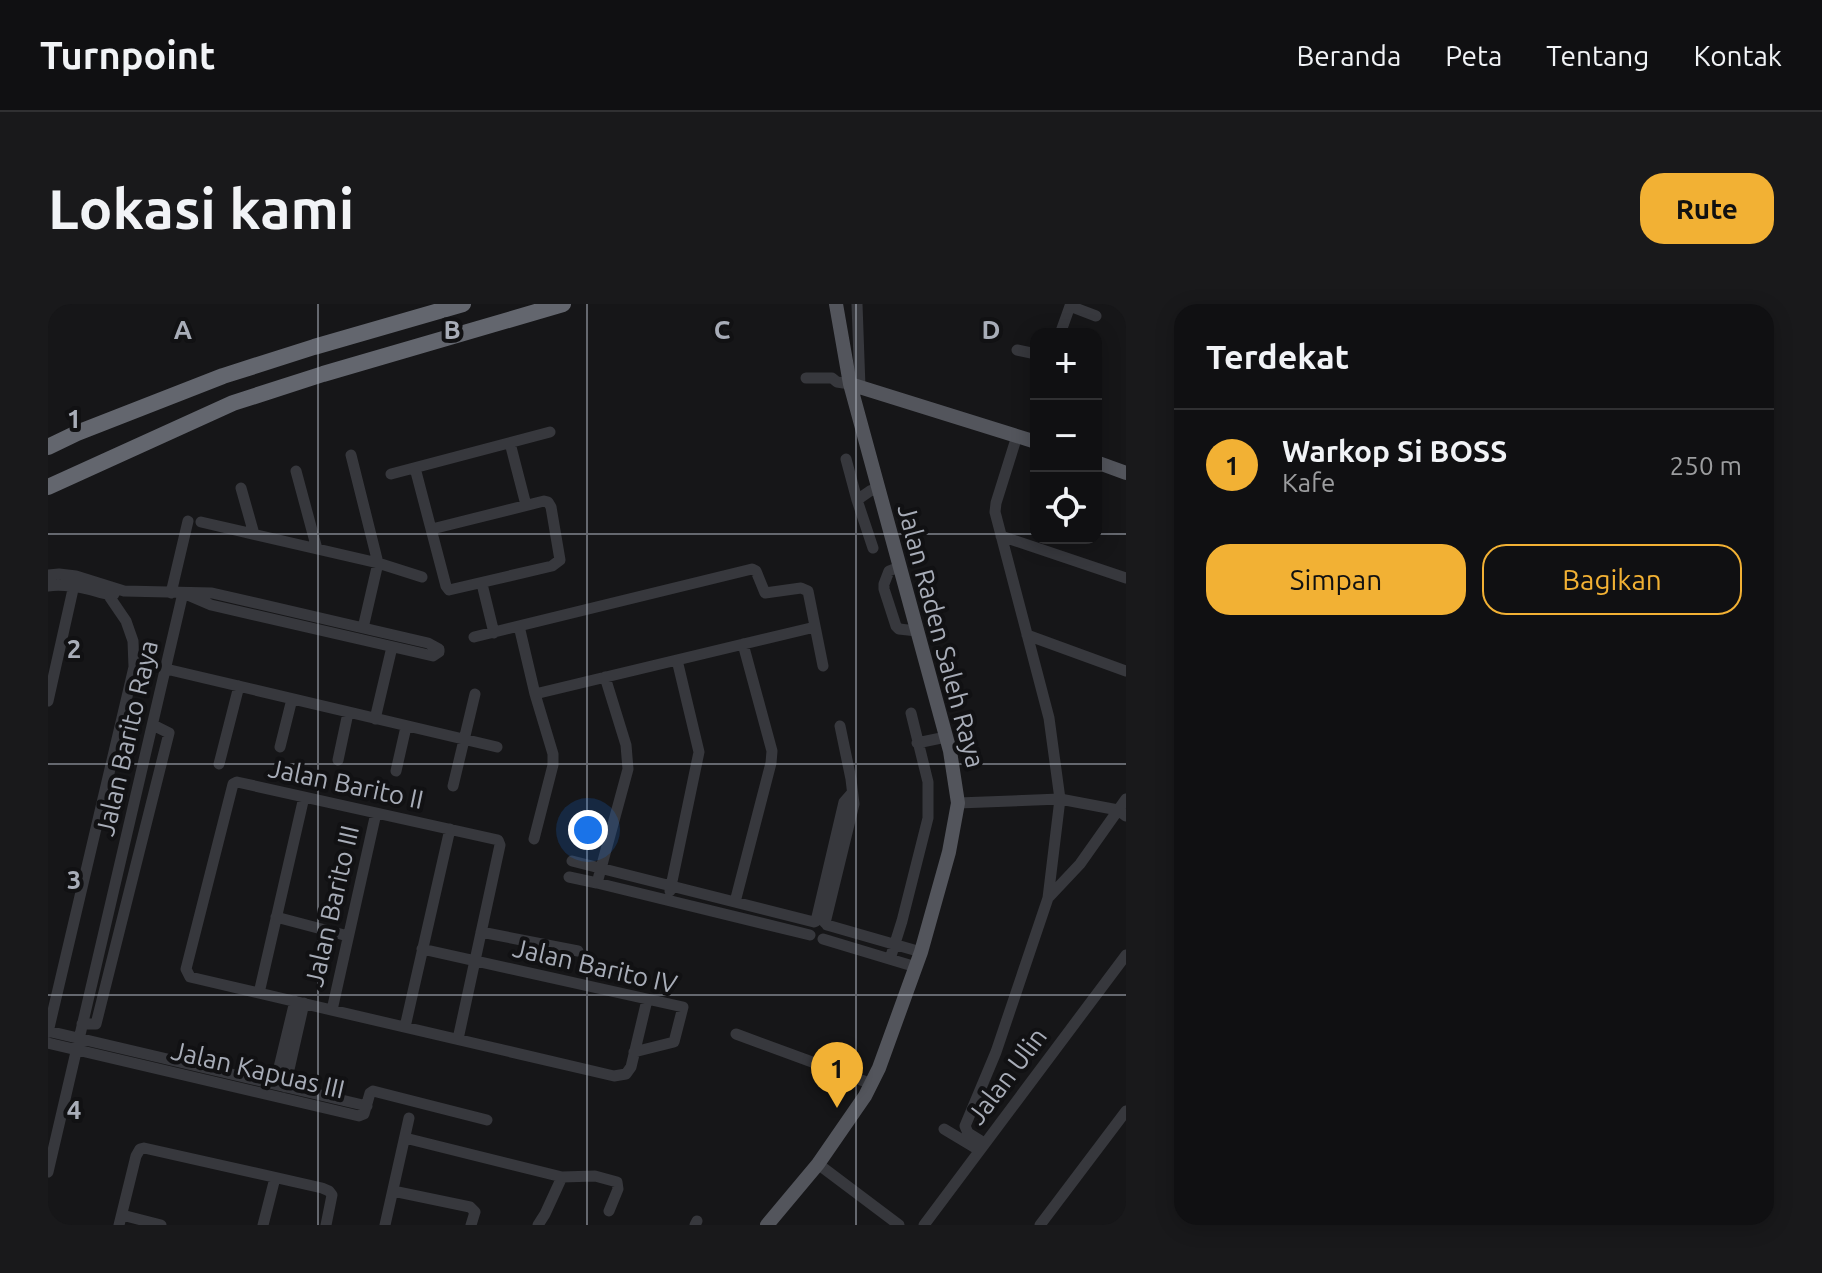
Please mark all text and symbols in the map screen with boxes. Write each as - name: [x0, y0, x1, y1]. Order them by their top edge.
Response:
- text: Turnpoint: [40, 34, 215, 76]
- text: Beranda: [1296, 40, 1401, 71]
- text: Peta: [1445, 40, 1502, 71]
- text: Tentang: [1546, 40, 1649, 71]
- text: Kontak: [1693, 40, 1782, 71]
- button: Rute: [1640, 173, 1774, 244]
- text: Lokasi kami: [48, 177, 354, 240]
- text: A: [174, 315, 193, 344]
- text: B: [443, 315, 461, 344]
- text: C: [714, 315, 731, 344]
- text: D: [982, 315, 1000, 344]
- map controls: [1030, 328, 1102, 544]
- button: +: [1030, 328, 1102, 400]
- text: Terdekat: [1206, 337, 1349, 375]
- button: −: [1030, 400, 1102, 472]
- text: 1: [67, 404, 81, 433]
- text: Warkop Si BOSS: [1282, 434, 1507, 468]
- text: 1: [1225, 451, 1239, 480]
- text: 250 m: [1670, 451, 1742, 480]
- text: Kafe: [1282, 468, 1335, 497]
- button: locate: [1030, 472, 1102, 544]
- street label: Jalan Raden Saleh Raya: [892, 501, 991, 771]
- button: Simpan: [1206, 544, 1466, 615]
- button: Bagikan: [1482, 544, 1742, 615]
- text: 2: [67, 634, 81, 663]
- street label: Jalan Barito Raya: [90, 637, 163, 839]
- street label: Jalan Barito II: [266, 753, 426, 814]
- your location: [568, 810, 608, 850]
- street label: Jalan Barito III: [299, 822, 364, 989]
- text: 3: [67, 865, 81, 894]
- street label: Jalan Barito IV: [510, 933, 681, 999]
- street label: Jalan Ulin: [961, 1022, 1052, 1130]
- street label: Jalan Kapuas III: [169, 1035, 348, 1104]
- pin: 1: [811, 1042, 863, 1108]
- text: 4: [67, 1095, 81, 1124]

